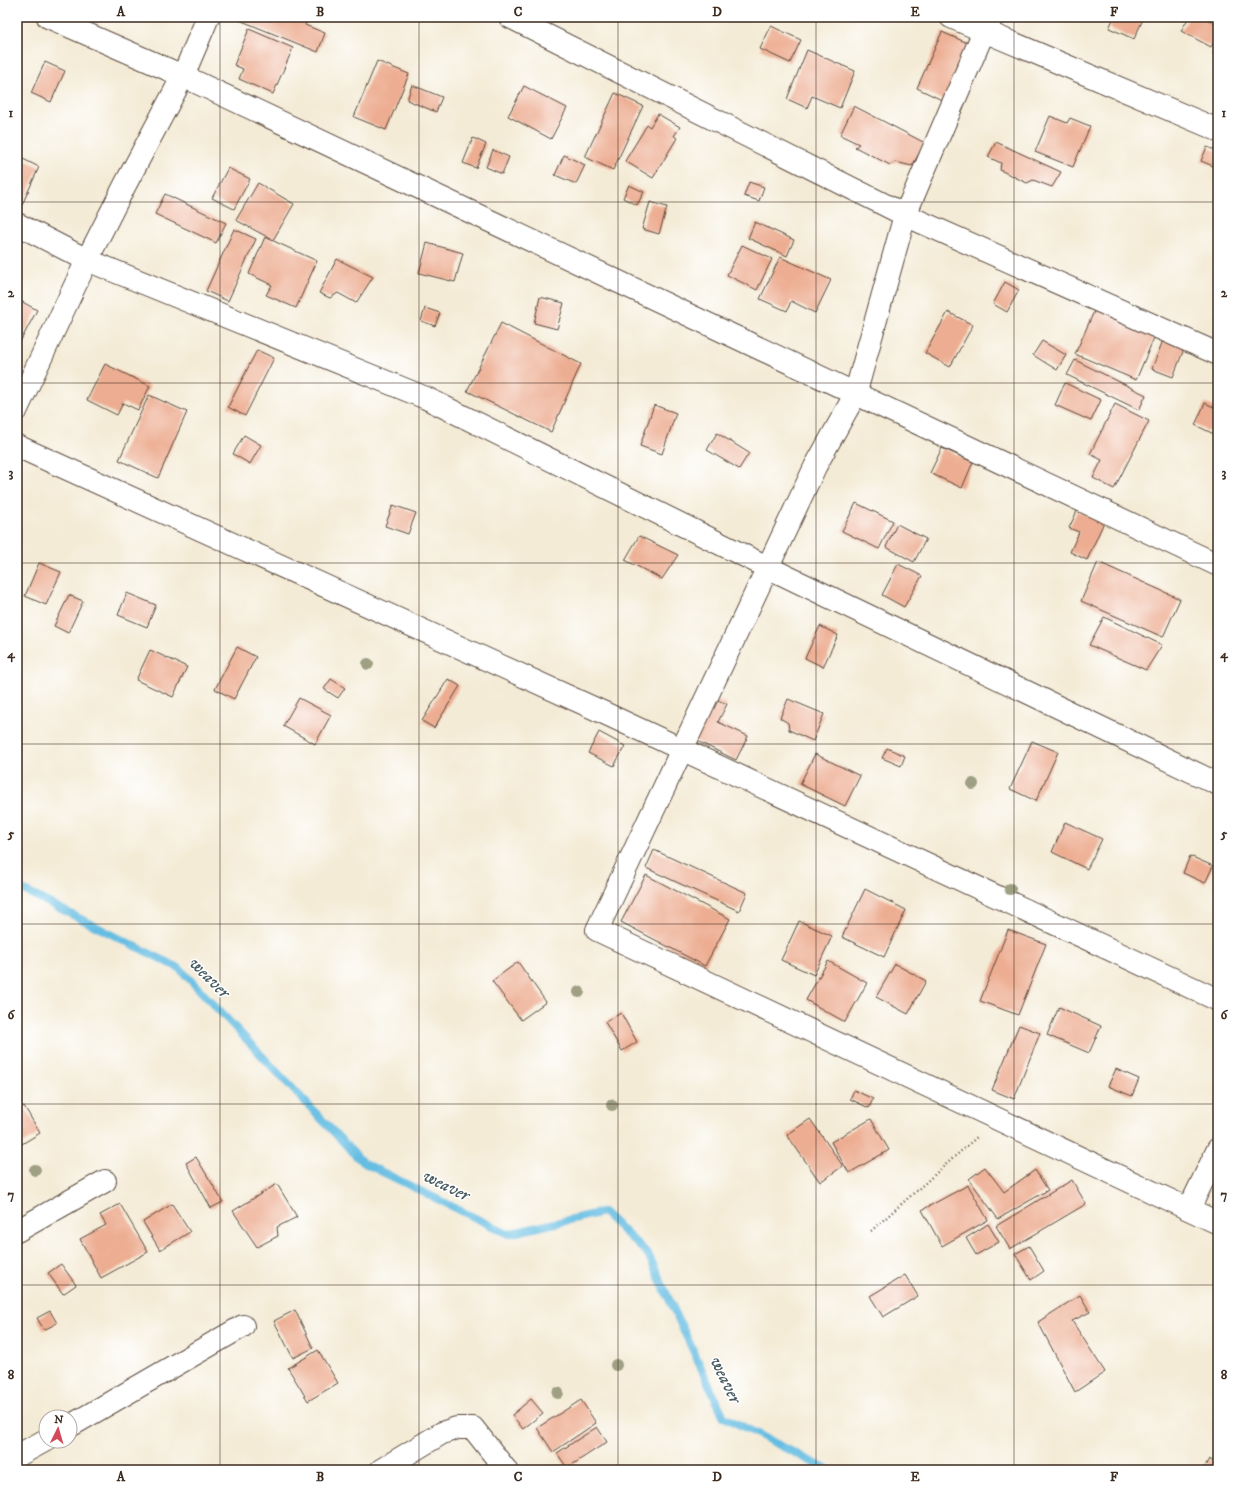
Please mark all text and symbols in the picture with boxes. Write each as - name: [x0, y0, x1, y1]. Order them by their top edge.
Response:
- text: A: [116, 4, 126, 20]
- text: B: [316, 4, 324, 20]
- text: C: [514, 4, 523, 20]
- text: D: [712, 4, 722, 20]
- text: E: [910, 4, 920, 20]
- text: F: [1110, 4, 1119, 20]
- text: 1: [9, 105, 14, 121]
- text: 1: [1222, 105, 1227, 121]
- text: 2: [8, 285, 15, 301]
- text: 2: [1221, 285, 1228, 301]
- text: 3: [9, 465, 14, 481]
- text: 3: [1222, 465, 1227, 481]
- text: 4: [6, 646, 15, 663]
- text: 4: [1219, 646, 1228, 663]
- text: 5: [7, 826, 15, 842]
- text: 5: [1220, 826, 1228, 842]
- water label: weaver: [184, 953, 235, 1004]
- text: 6: [8, 1007, 16, 1023]
- text: 6: [1221, 1007, 1229, 1023]
- water label: weaver: [419, 1165, 475, 1207]
- text: 7: [8, 1187, 15, 1203]
- text: 7: [1221, 1187, 1228, 1203]
- water label: weaver: [704, 1353, 746, 1409]
- text: 8: [8, 1367, 15, 1383]
- text: 8: [1221, 1367, 1228, 1383]
- north arrow: [38, 1409, 78, 1449]
- text: N: [54, 1413, 64, 1427]
- text: A: [116, 1469, 126, 1485]
- text: B: [316, 1469, 324, 1485]
- text: C: [514, 1469, 523, 1485]
- text: D: [712, 1469, 722, 1485]
- text: E: [910, 1469, 920, 1485]
- text: F: [1110, 1469, 1119, 1485]

